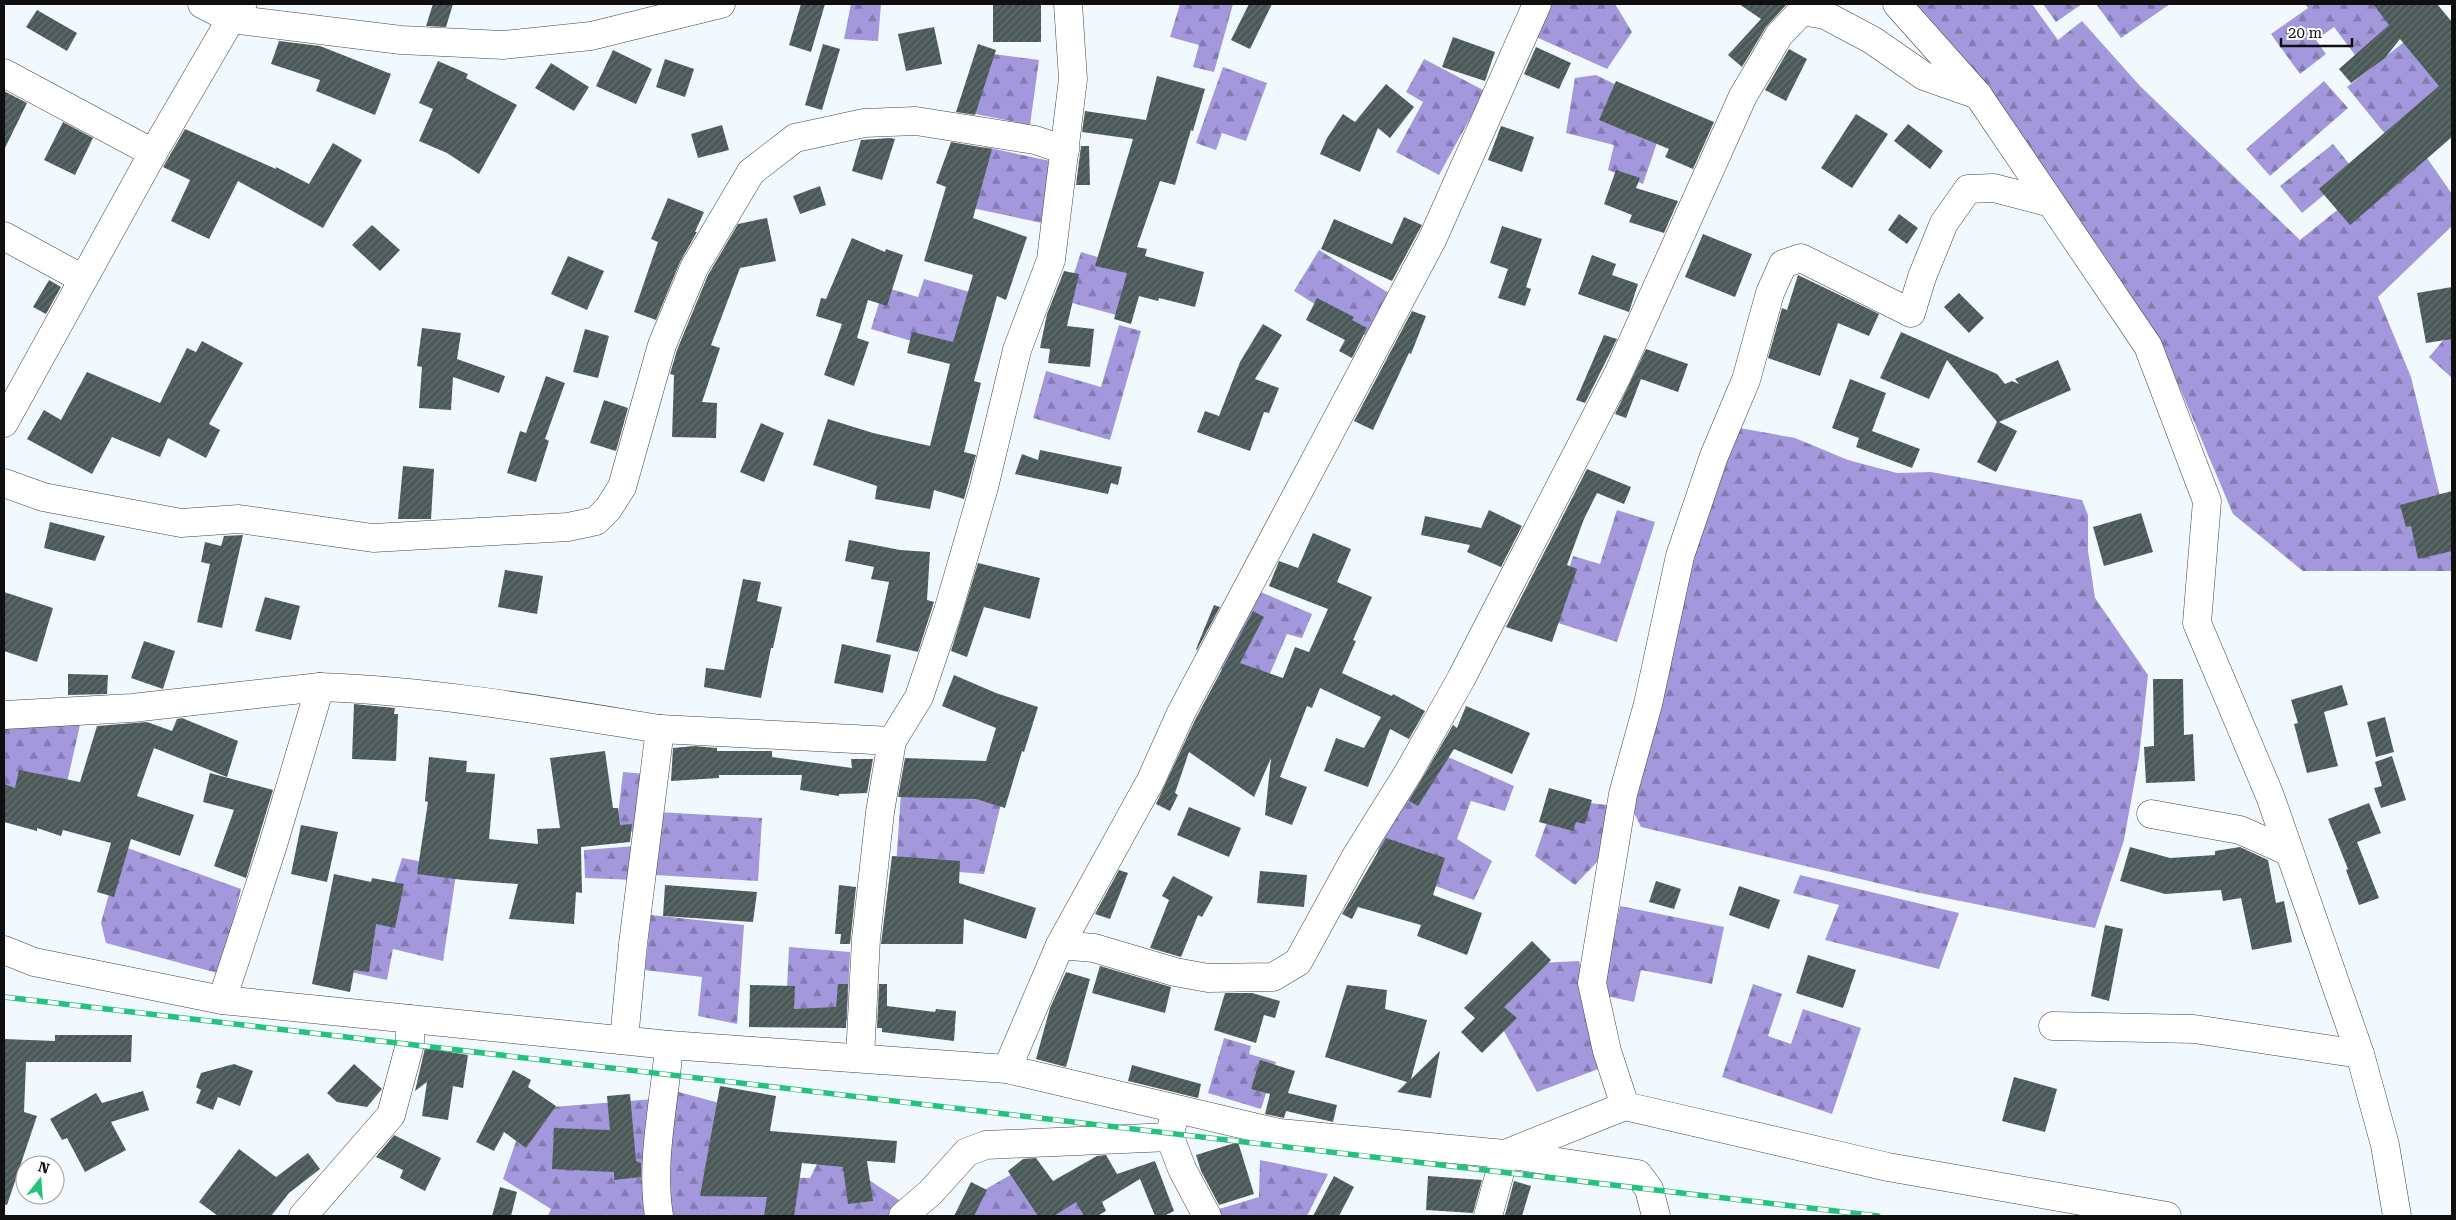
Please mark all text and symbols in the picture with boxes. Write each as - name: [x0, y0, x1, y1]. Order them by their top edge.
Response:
- scale bar: [2281, 15, 2352, 47]
- text: 20 m: [2288, 24, 2323, 42]
- north arrow: [15, 1155, 65, 1205]
- text: N: [36, 1158, 52, 1177]

